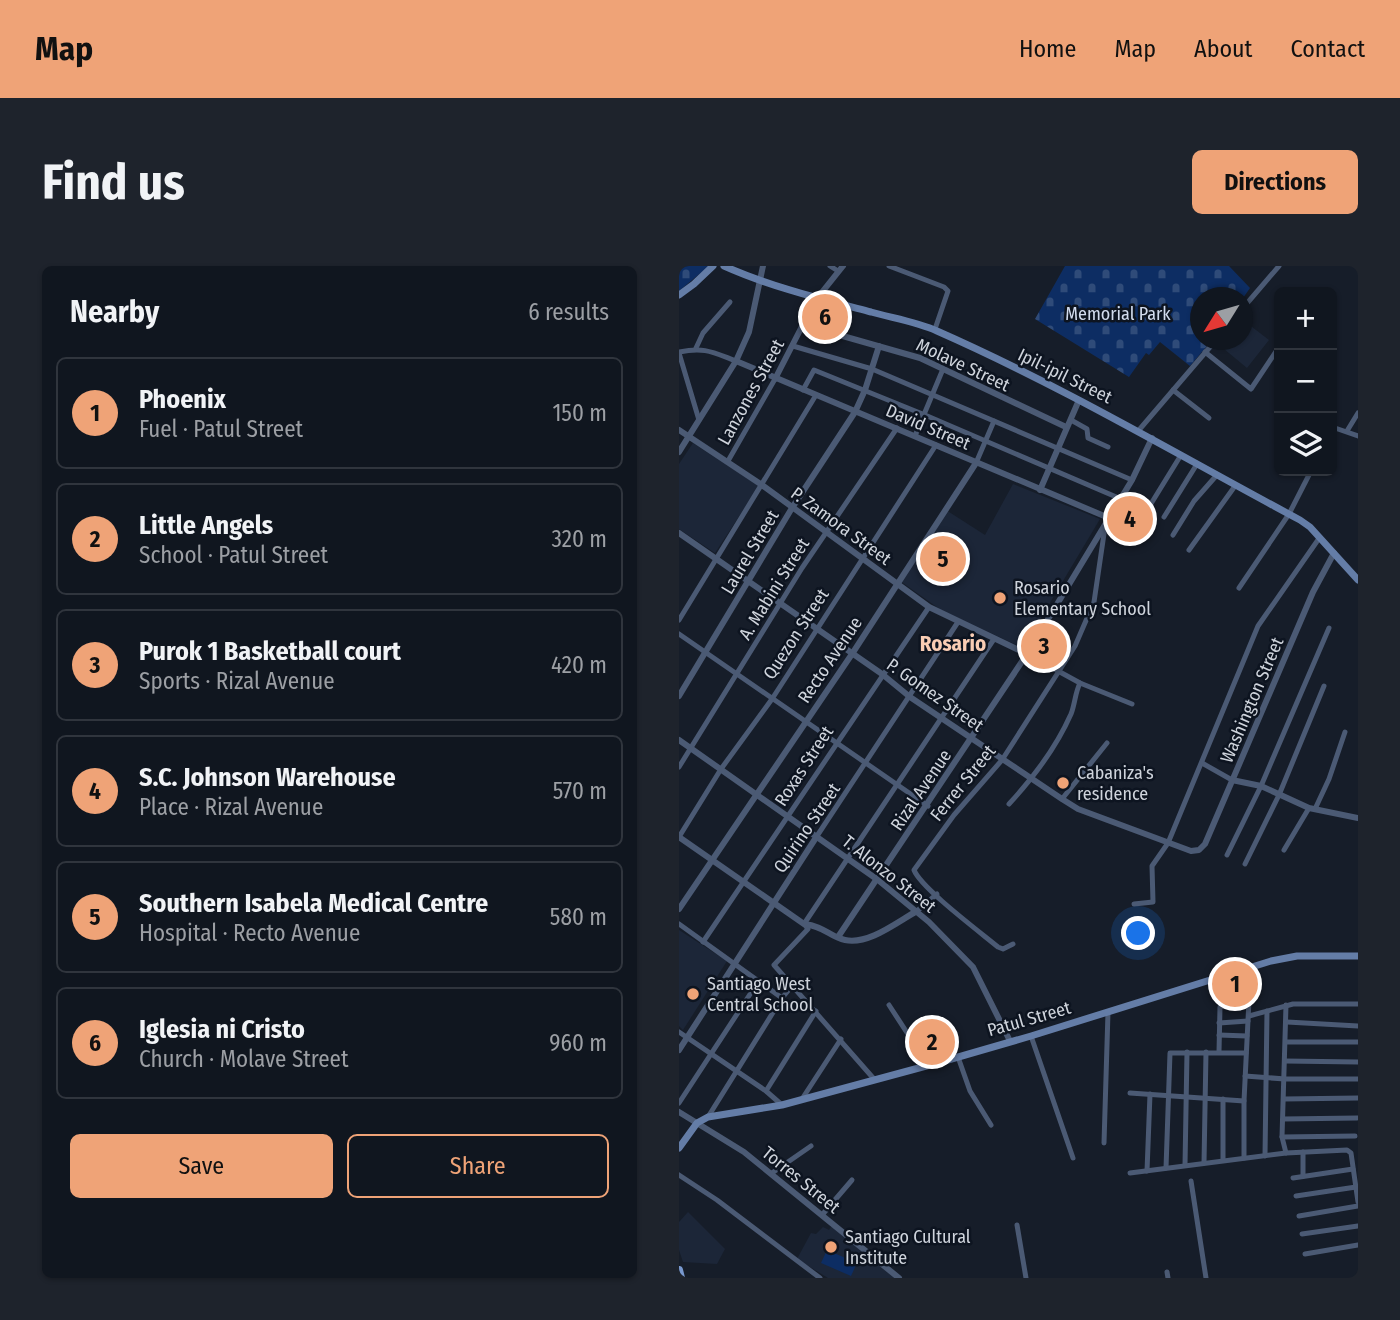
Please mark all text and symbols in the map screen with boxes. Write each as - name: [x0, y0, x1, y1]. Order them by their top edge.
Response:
- text: Map: [35, 29, 93, 69]
- text: Home: [1019, 35, 1076, 63]
- text: Map: [1114, 35, 1156, 63]
- text: About: [1194, 35, 1252, 63]
- text: Contact: [1290, 35, 1365, 63]
- button: Directions: [1192, 150, 1358, 214]
- text: Find us: [42, 153, 185, 212]
- north arrow: [1190, 287, 1253, 350]
- map controls: [1274, 287, 1337, 476]
- button: +: [1274, 287, 1337, 350]
- pin: 6: [802, 291, 848, 343]
- text: Nearby: [70, 294, 159, 330]
- text: 6 results: [528, 298, 609, 326]
- park label: Memorial Park: [1065, 303, 1171, 325]
- street label: Molave Street: [913, 334, 1013, 396]
- street label: Lanzones Street: [713, 335, 789, 449]
- street label: Ipil-ipil Street: [1014, 344, 1116, 408]
- button: −: [1274, 350, 1337, 413]
- text: Phoenix: [139, 384, 226, 415]
- text: 1: [90, 399, 100, 427]
- text: 150 m: [552, 399, 607, 427]
- street label: David Street: [883, 399, 974, 455]
- button: layers: [1274, 413, 1337, 476]
- text: Fuel · Patul Street: [139, 415, 303, 443]
- street label: P. Zamora Street: [787, 482, 896, 570]
- pin: 4: [1107, 493, 1153, 545]
- street label: Laurel Street: [716, 506, 784, 598]
- text: Little Angels: [139, 510, 273, 541]
- text: 2: [90, 525, 100, 553]
- text: 320 m: [552, 525, 607, 553]
- pin: 5: [920, 533, 966, 585]
- street label: A. Mabini Street: [734, 534, 814, 644]
- text: School · Patul Street: [139, 541, 328, 569]
- place label: Rosario Elementary School: [1014, 577, 1151, 620]
- street label: Quezon Street: [758, 584, 834, 684]
- marker: Rosario Elementary School: [992, 590, 1008, 606]
- street label: Recto Avenue: [793, 613, 867, 707]
- pin: 3: [1021, 620, 1067, 672]
- district label: Rosario: [920, 631, 986, 657]
- street label: Washington Street: [1216, 634, 1288, 766]
- text: Purok 1 Basketball court: [139, 636, 401, 667]
- text: 3: [90, 651, 100, 679]
- text: 420 m: [551, 651, 607, 679]
- street label: P. Gomez Street: [882, 653, 988, 737]
- text: Sports · Rizal Avenue: [139, 667, 335, 695]
- street label: Roxas Street: [770, 722, 838, 810]
- street label: Ferrer Street: [926, 740, 1001, 826]
- street label: Rizal Avenue: [886, 745, 956, 835]
- text: S.C. Johnson Warehouse: [139, 762, 396, 793]
- place label: Cabaniza's residence: [1077, 762, 1154, 805]
- marker: Cabaniza's residence: [1055, 775, 1071, 791]
- text: 4: [89, 777, 101, 805]
- text: 570 m: [553, 777, 607, 805]
- street label: Quirino Street: [769, 779, 845, 877]
- text: Place · Rizal Avenue: [139, 793, 323, 821]
- street label: T. Alonzo Street: [838, 830, 941, 918]
- text: Southern Isabela Medical Centre: [139, 888, 488, 919]
- text: 5: [89, 903, 101, 931]
- text: 580 m: [550, 903, 607, 931]
- your location: [1121, 916, 1155, 950]
- text: Hospital · Recto Avenue: [139, 919, 360, 947]
- pin: 1: [1212, 958, 1258, 1010]
- place label: Santiago West Central School: [707, 973, 813, 1016]
- marker: Santiago West Central School: [685, 986, 701, 1002]
- street label: Patul Street: [985, 997, 1073, 1041]
- text: Iglesia ni Cristo: [139, 1014, 305, 1045]
- pin: 2: [909, 1016, 955, 1068]
- text: 6: [89, 1029, 101, 1057]
- text: 960 m: [549, 1029, 607, 1057]
- text: Church · Molave Street: [139, 1045, 348, 1073]
- button: Save: [70, 1134, 333, 1198]
- button: Share: [347, 1134, 609, 1198]
- street label: Torres Street: [758, 1142, 845, 1218]
- place label: Santiago Cultural Institute: [845, 1226, 971, 1269]
- marker: Santiago Cultural Institute: [823, 1239, 839, 1255]

